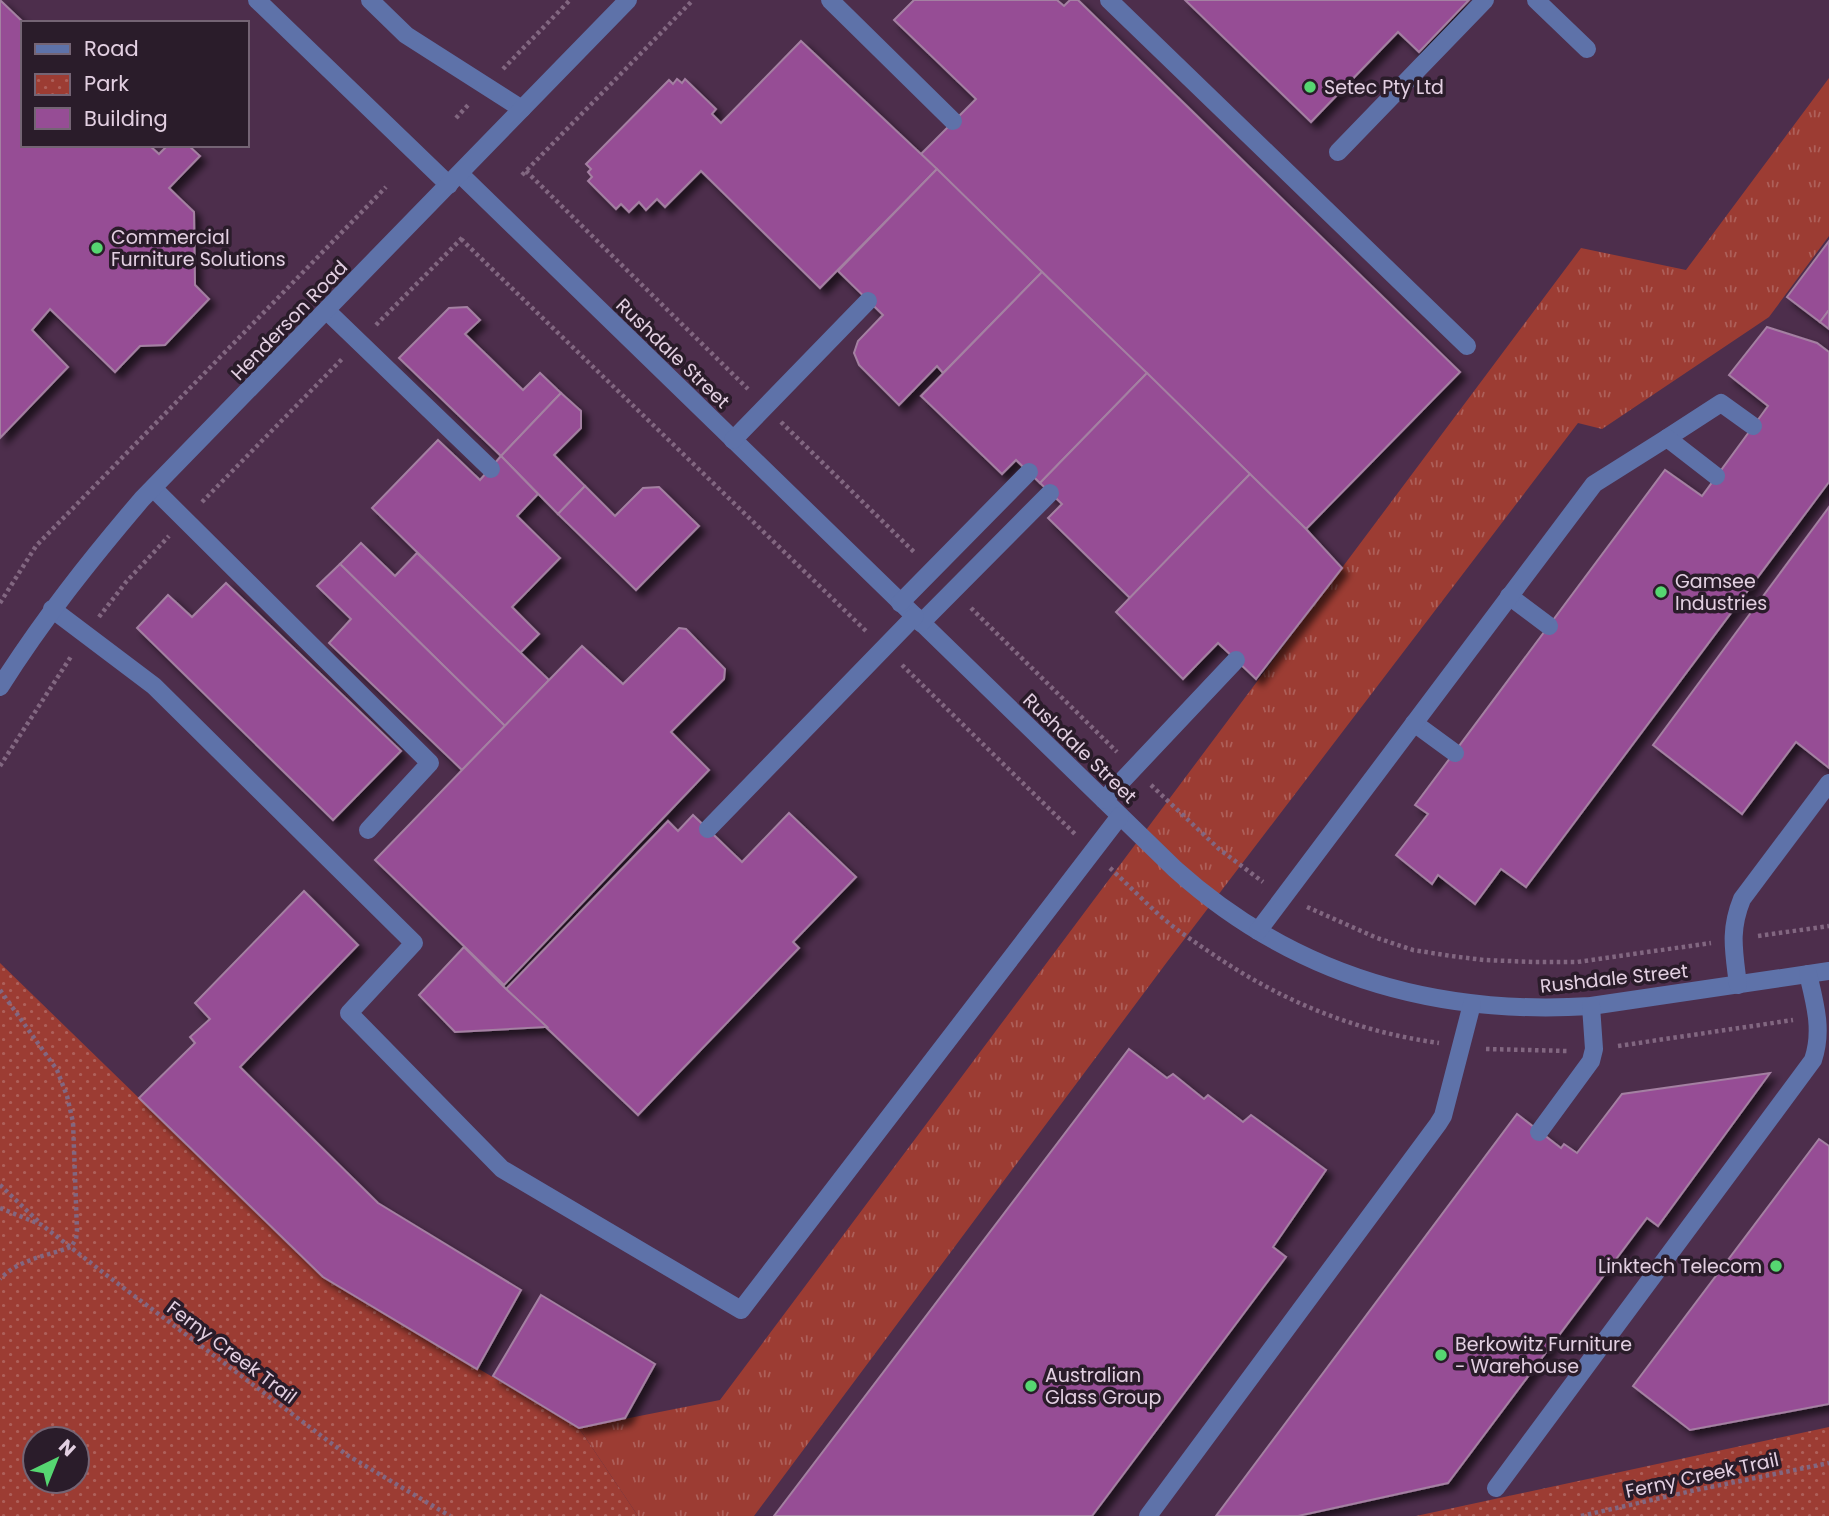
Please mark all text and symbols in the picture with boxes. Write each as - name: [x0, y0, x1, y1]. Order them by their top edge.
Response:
- legend: [21, 21, 248, 147]
- text: Road: [84, 34, 139, 63]
- text: Park: [84, 69, 129, 98]
- place label: Setec Pty Ltd: [1324, 74, 1444, 101]
- marker: Setec Pty Ltd: [1302, 79, 1318, 95]
- text: Building: [84, 104, 168, 133]
- place label: Commercial Furniture Solutions: [111, 224, 286, 273]
- marker: Commercial Furniture Solutions: [89, 240, 105, 256]
- street label: Henderson Road: [225, 254, 354, 386]
- street label: Rushdale Street: [610, 292, 736, 415]
- place label: Gamsee Industries: [1675, 568, 1767, 617]
- marker: Gamsee Industries: [1653, 584, 1669, 600]
- street label: Rushdale Street: [1017, 687, 1143, 810]
- street label: Rushdale Street: [1539, 957, 1689, 1000]
- place label: Linktech Telecom: [1598, 1253, 1762, 1280]
- marker: Linktech Telecom: [1768, 1258, 1784, 1274]
- street label: Ferny Creek Trail: [161, 1295, 302, 1410]
- place label: Berkowitz Furniture - Warehouse: [1455, 1331, 1632, 1380]
- marker: Berkowitz Furniture - Warehouse: [1433, 1347, 1449, 1363]
- place label: Australian Glass Group: [1045, 1362, 1161, 1411]
- marker: Australian Glass Group: [1023, 1378, 1039, 1394]
- north arrow: [21, 1425, 91, 1495]
- text: N: [53, 1433, 82, 1463]
- street label: Ferny Creek Trail: [1623, 1446, 1781, 1505]

